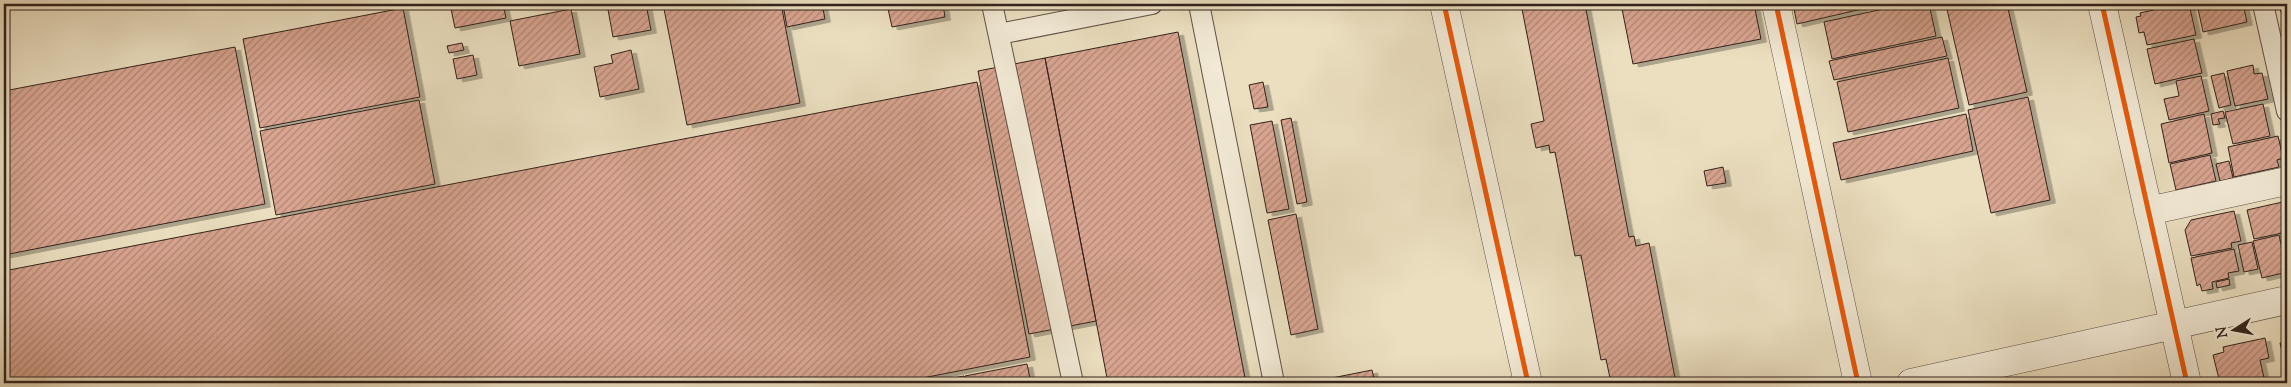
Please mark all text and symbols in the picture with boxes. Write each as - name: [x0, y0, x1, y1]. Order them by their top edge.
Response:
- north arrow: [2208, 304, 2258, 354]
- text: N: [2212, 325, 2234, 339]

